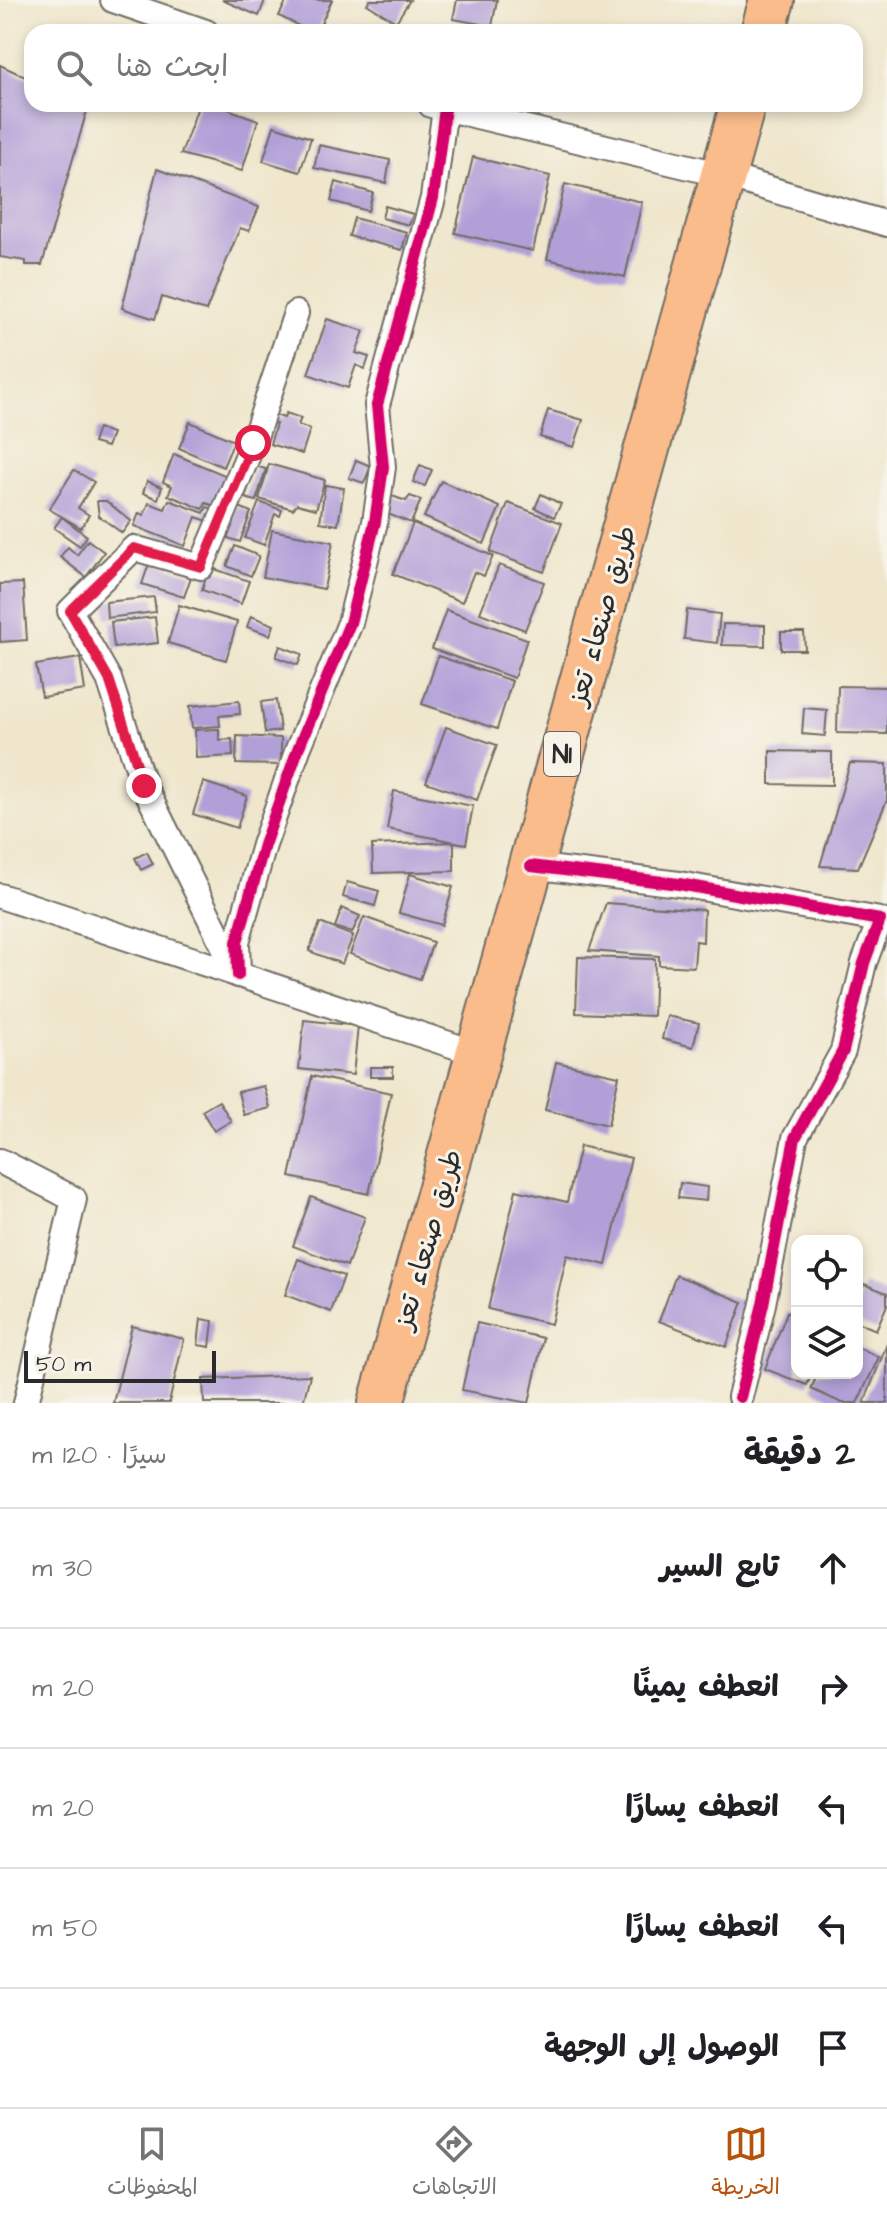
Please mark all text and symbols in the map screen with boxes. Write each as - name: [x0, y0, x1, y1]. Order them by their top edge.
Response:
- search box: [24, 24, 863, 112]
- icon: search: [52, 46, 96, 90]
- text: ابحث هنا: [116, 46, 228, 88]
- route start: [235, 425, 271, 461]
- street label: طريق صنعاء تعز: [558, 521, 647, 712]
- road number: N1: [544, 732, 580, 776]
- route end: [126, 768, 162, 804]
- street label: طريق صنعاء تعز: [384, 1145, 473, 1336]
- map controls: [791, 1235, 863, 1379]
- button: locate: [791, 1235, 863, 1307]
- button: layers: [791, 1307, 863, 1379]
- scale bar: [24, 1347, 216, 1383]
- text: 50 m: [36, 1349, 91, 1380]
- text: 2 دقيقة: [743, 1430, 855, 1478]
- text: سيرًا · 120 m: [32, 1437, 167, 1473]
- text: تابع السير: [660, 1546, 779, 1588]
- icon: ahead: [811, 1546, 855, 1590]
- text: 30 m: [32, 1550, 92, 1586]
- text: انعطف يمينًا: [633, 1666, 779, 1708]
- icon: right: [811, 1666, 855, 1710]
- text: 20 m: [32, 1670, 94, 1706]
- text: انعطف يسارًا: [625, 1786, 779, 1828]
- icon: left: [811, 1786, 855, 1830]
- text: 20 m: [32, 1790, 94, 1826]
- text: انعطف يسارًا: [625, 1906, 779, 1948]
- icon: left: [811, 1906, 855, 1950]
- text: 50 m: [32, 1910, 97, 1946]
- text: الوصول إلى الوجهة: [544, 2026, 779, 2068]
- icon: arrive: [811, 2026, 855, 2070]
- tab: المحفوظات: [107, 2122, 198, 2206]
- tab: الاتجاهات: [412, 2122, 497, 2206]
- tab: الخريطة: [711, 2122, 780, 2206]

